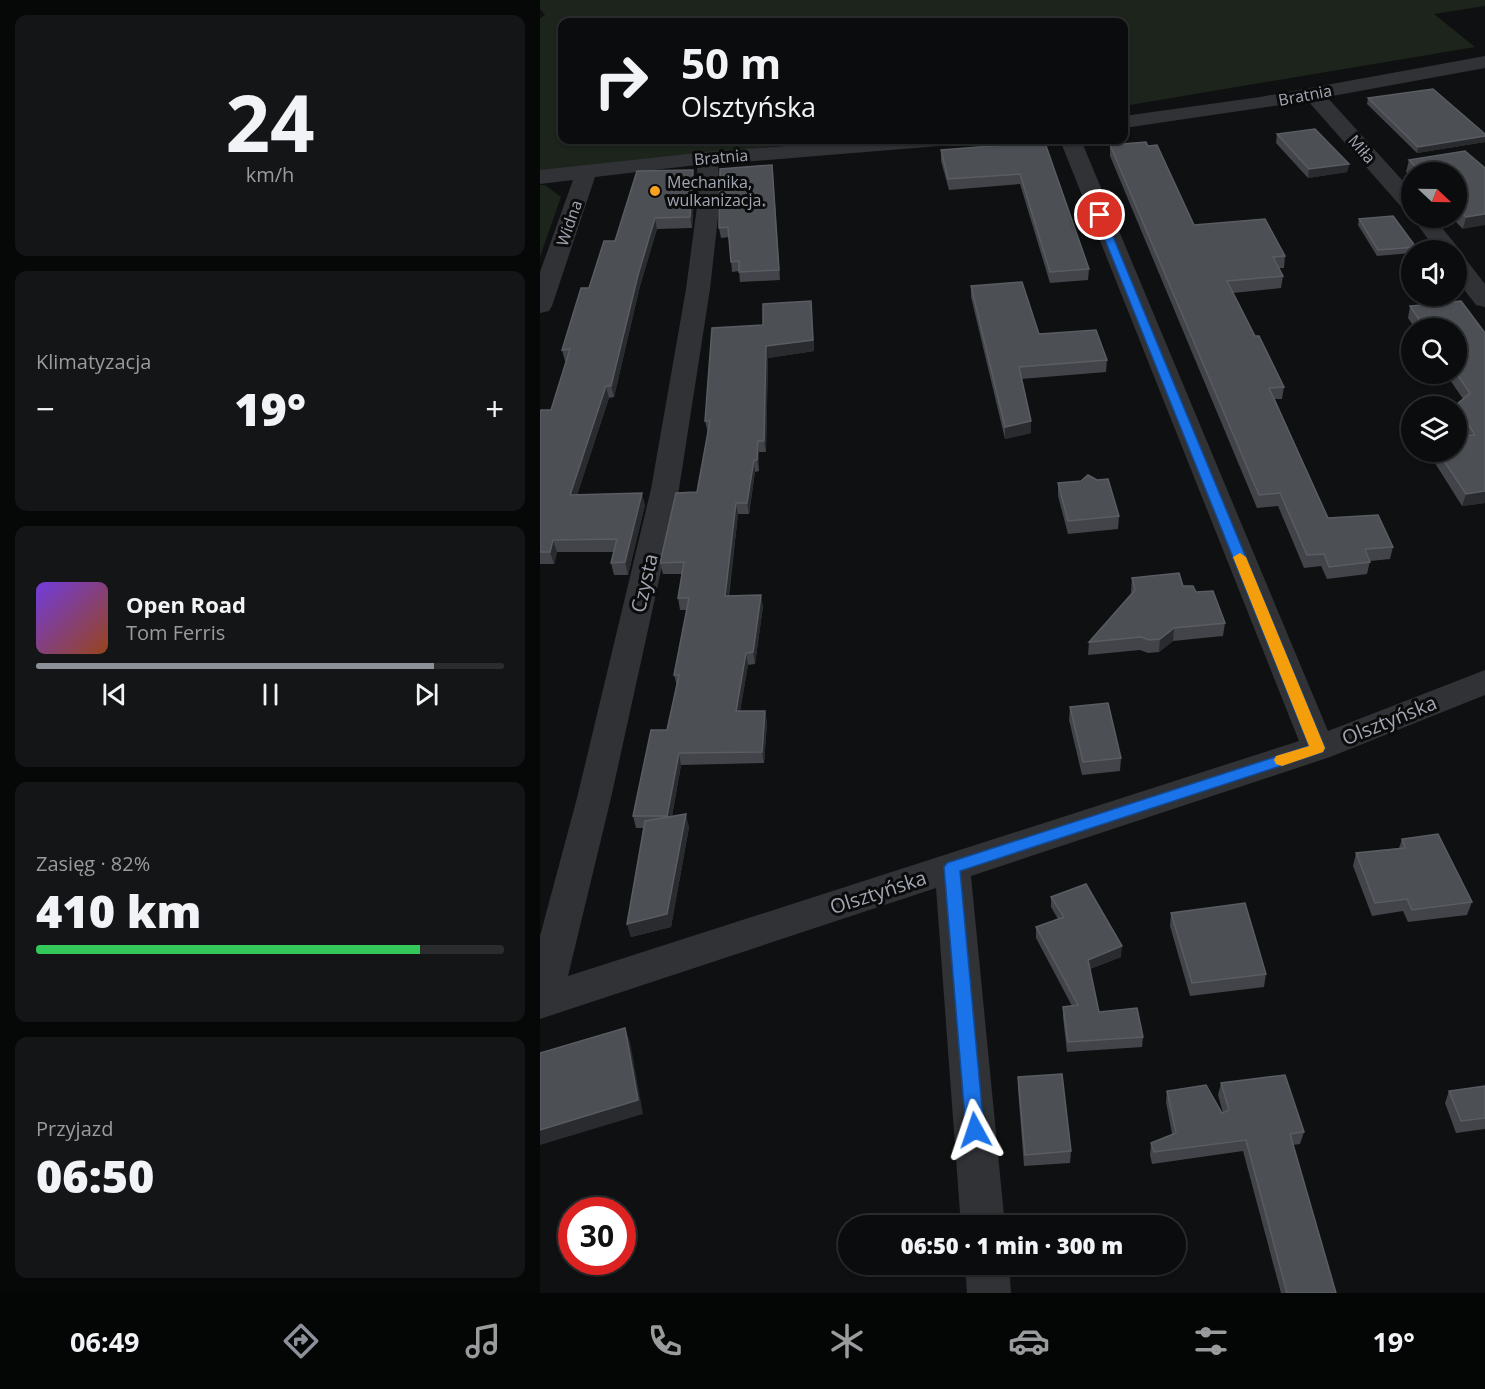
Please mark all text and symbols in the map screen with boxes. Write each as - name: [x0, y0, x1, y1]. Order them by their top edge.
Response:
- text: 50 m: [681, 34, 781, 91]
- icon: right: [582, 42, 660, 120]
- text: 24: [225, 69, 315, 175]
- street label: Bratnia: [1276, 79, 1334, 111]
- text: Olsztyńska: [681, 88, 816, 125]
- street label: Miła: [1343, 130, 1381, 168]
- street label: Bratnia: [693, 144, 749, 170]
- text: km/h: [246, 161, 294, 188]
- north arrow: [1401, 162, 1467, 228]
- map controls: [1401, 162, 1467, 462]
- place label: Mechanika, wulkanizacja.: [667, 171, 766, 211]
- marker: Mechanika, wulkanizacja.: [648, 184, 662, 198]
- pin: [1074, 189, 1125, 240]
- street label: Widna: [551, 197, 587, 249]
- icon: arrive: [1083, 198, 1116, 231]
- button: sound: [1401, 240, 1467, 306]
- button: search: [1401, 318, 1467, 384]
- text: Klimatyzacja: [36, 348, 151, 375]
- text: 19°: [234, 378, 306, 439]
- text: −: [36, 386, 55, 431]
- text: +: [485, 386, 504, 431]
- button: layers: [1401, 396, 1467, 462]
- street label: Czysta: [624, 551, 664, 615]
- text: Open Road: [126, 589, 246, 619]
- text: Tom Ferris: [126, 619, 225, 646]
- icon: previous: [98, 678, 131, 711]
- icon: pause: [254, 678, 287, 711]
- icon: next: [410, 678, 443, 711]
- street label: Olsztyńska: [1338, 689, 1440, 751]
- text: Zasięg · 82%: [36, 850, 150, 877]
- street label: Olsztyńska: [826, 864, 930, 920]
- text: 410 km: [36, 880, 201, 941]
- position arrow: [943, 1098, 1007, 1162]
- text: Przyjazd: [36, 1115, 113, 1142]
- text: 06:50: [36, 1145, 154, 1206]
- speed limit sign: 30: [558, 1197, 636, 1275]
- text: 06:50 · 1 min · 300 m: [901, 1230, 1123, 1260]
- icon: directions: [280, 1320, 322, 1362]
- icon: music: [462, 1320, 504, 1362]
- icon: phone: [644, 1320, 686, 1362]
- icon: climate: [826, 1320, 868, 1362]
- icon: car: [1008, 1320, 1050, 1362]
- icon: filters: [1190, 1320, 1232, 1362]
- text: 06:49: [70, 1323, 140, 1360]
- text: 19°: [1372, 1323, 1415, 1360]

